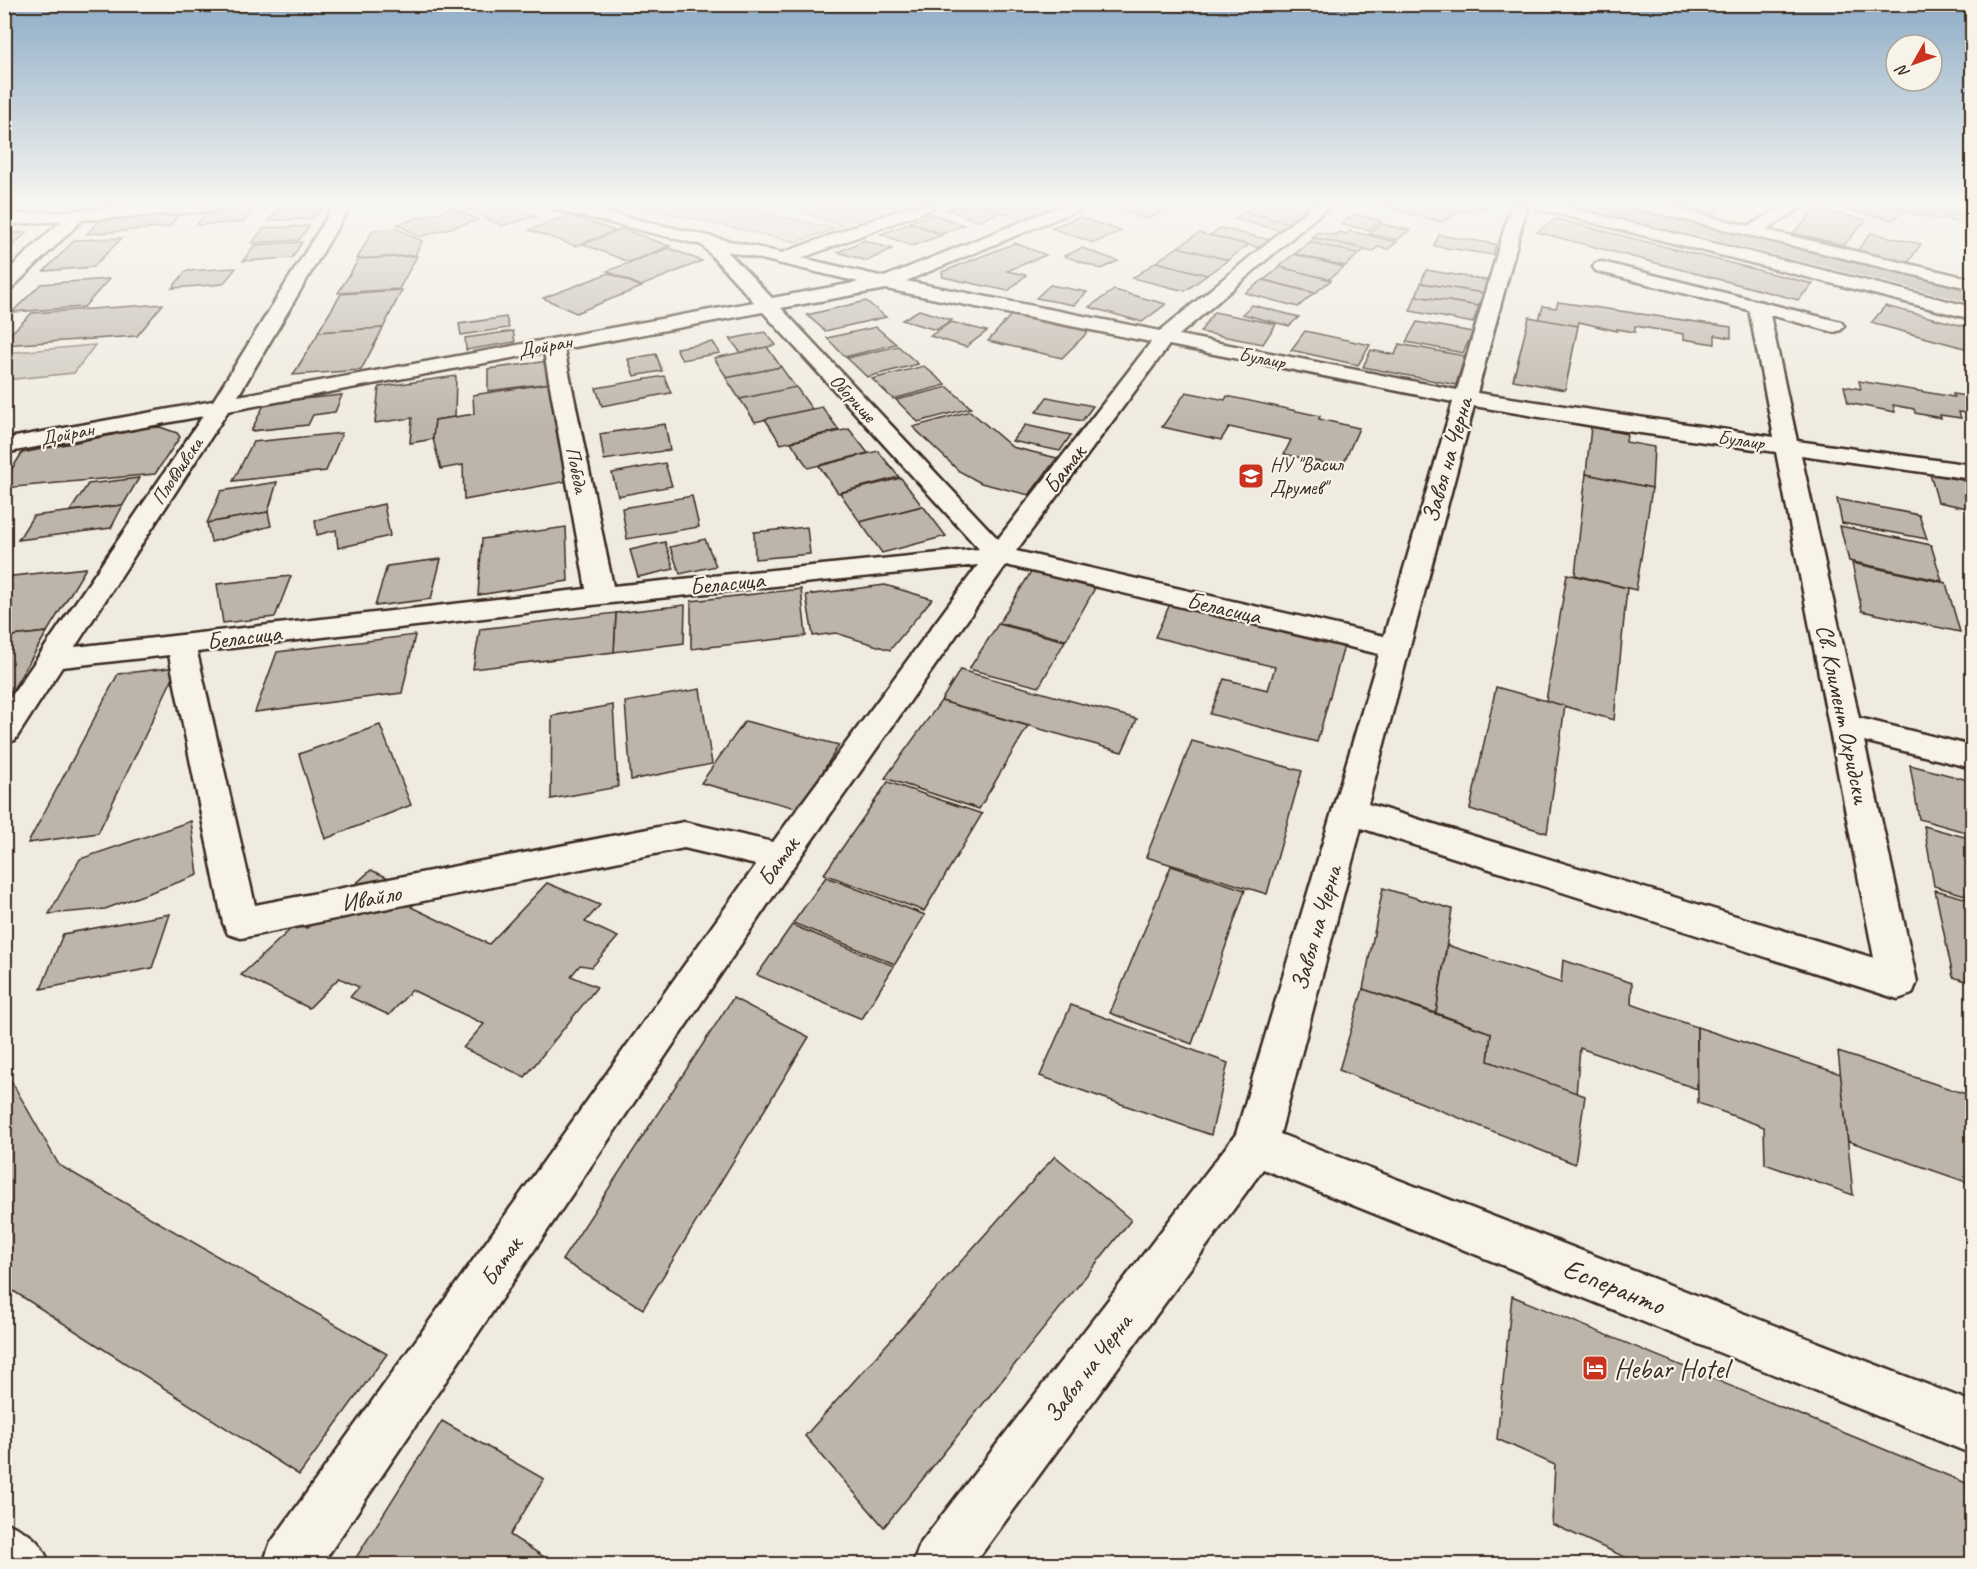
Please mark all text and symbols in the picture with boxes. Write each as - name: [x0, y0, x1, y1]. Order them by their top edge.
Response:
- north arrow: [1884, 33, 1944, 93]
- text: N: [1890, 59, 1914, 82]
- street label: Дойран: [516, 329, 576, 363]
- street label: Булаир: [1237, 341, 1289, 375]
- street label: Оборище: [824, 368, 883, 429]
- street label: Завоя на Черна: [1415, 392, 1480, 526]
- street label: Дойран: [38, 416, 98, 451]
- street label: Булаир: [1716, 424, 1767, 456]
- street label: Пловдивска: [145, 431, 210, 509]
- street label: Батак: [1036, 437, 1093, 499]
- street label: Победа: [560, 445, 594, 497]
- place label: НУ "Васил Друмев": [1270, 452, 1345, 500]
- school or university icon: НУ "Васил Друмев": [1236, 461, 1266, 491]
- street label: Беласица: [688, 564, 767, 602]
- street label: Беласица: [1184, 585, 1265, 631]
- street label: Беласица: [205, 617, 285, 656]
- street label: Св. Климент Охридски: [1809, 622, 1877, 807]
- street label: Батак: [750, 829, 807, 891]
- street label: Завоя на Черна: [1284, 860, 1349, 994]
- street label: Ивайло: [339, 877, 405, 918]
- street label: Батак: [473, 1229, 530, 1291]
- street label: Есперанто: [1558, 1250, 1672, 1323]
- street label: Завоя на Черна: [1037, 1306, 1140, 1428]
- place label: Hebar Hotel: [1614, 1351, 1733, 1386]
- hotel icon: Hebar Hotel: [1580, 1353, 1610, 1383]

